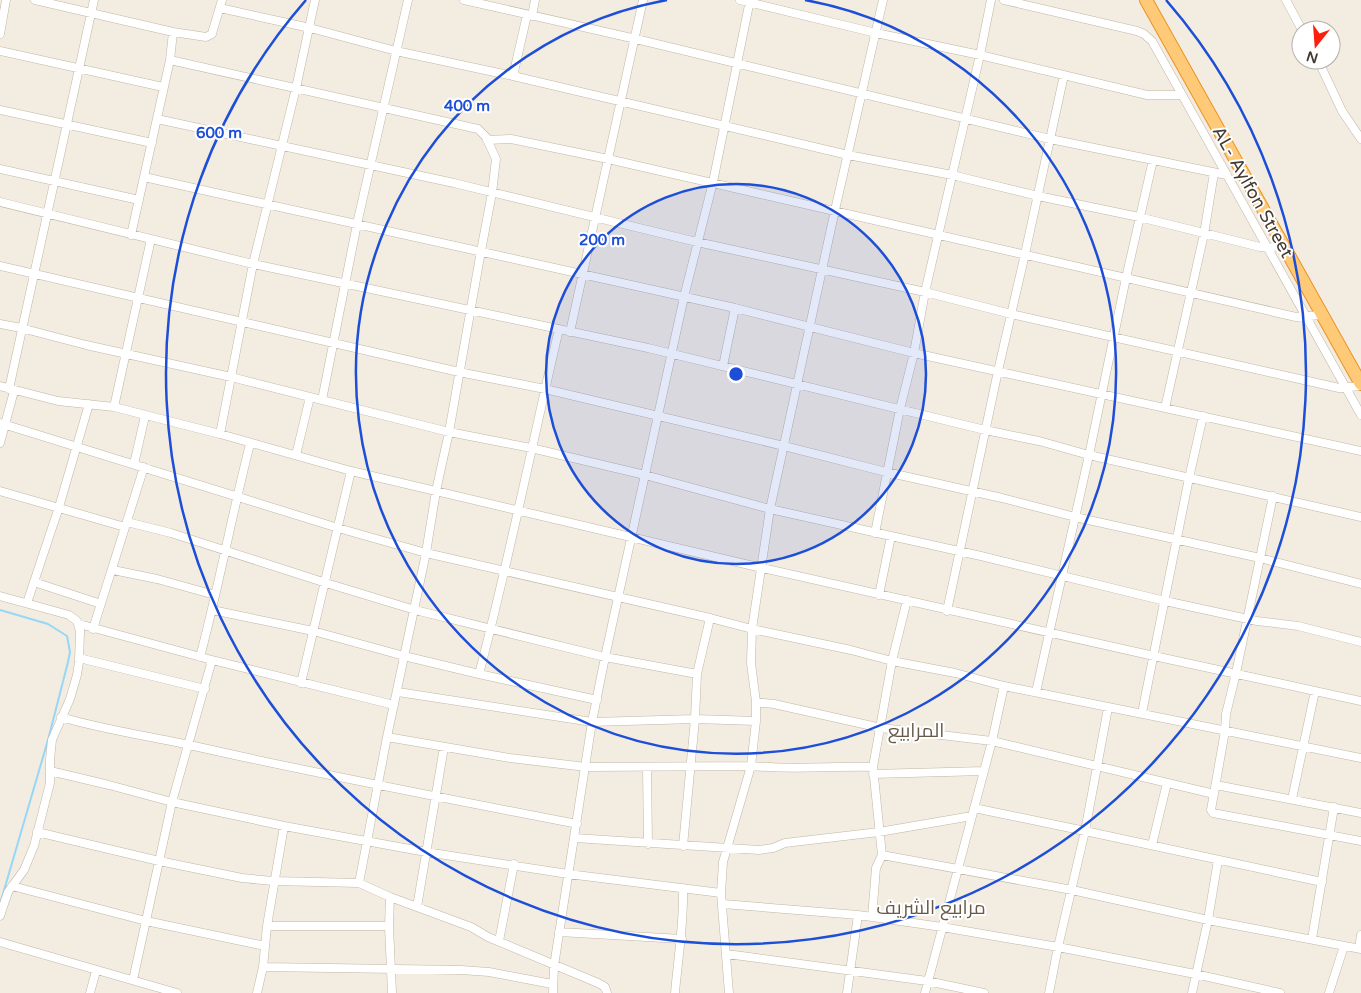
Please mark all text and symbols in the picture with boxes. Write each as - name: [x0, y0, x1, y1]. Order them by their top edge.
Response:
- north arrow: [1291, 20, 1341, 70]
- text: N: [1304, 47, 1320, 67]
- text: 400 m: [444, 97, 490, 115]
- street label: AL- Aylfon Street: [1208, 122, 1298, 262]
- text: 600 m: [196, 124, 242, 142]
- text: 200 m: [579, 231, 625, 249]
- centre of rings: [727, 365, 745, 383]
- district label: المرابيع: [888, 720, 944, 744]
- district label: مرابيع الشريف: [876, 897, 986, 921]

